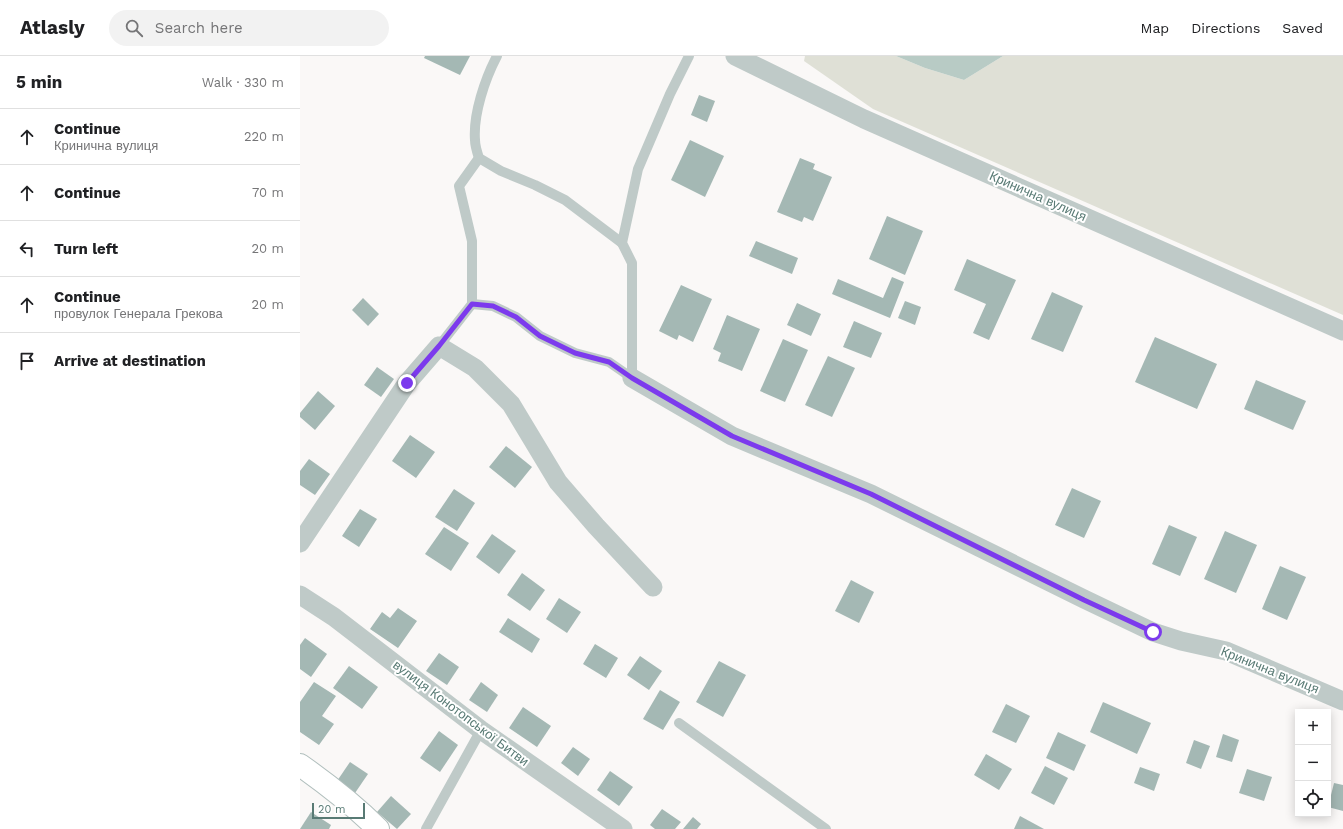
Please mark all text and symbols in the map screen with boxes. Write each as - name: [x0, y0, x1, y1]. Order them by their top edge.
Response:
- search box: [109, 10, 389, 46]
- text: Atlasly: [20, 16, 85, 39]
- icon: search: [123, 17, 145, 39]
- text: Search here: [155, 19, 243, 37]
- text: Map: [1141, 20, 1169, 36]
- text: Directions: [1191, 20, 1260, 36]
- text: Saved: [1282, 20, 1323, 36]
- text: 5 min: [16, 72, 62, 92]
- text: Walk · 330 m: [202, 75, 284, 90]
- text: Continue: [54, 120, 121, 138]
- icon: ahead: [16, 126, 38, 148]
- text: 220 m: [244, 129, 284, 144]
- text: Кринична вулиця: [54, 138, 158, 153]
- street label: Кринична вулиця: [987, 168, 1089, 224]
- icon: ahead: [16, 182, 38, 204]
- text: Continue: [54, 184, 121, 202]
- text: 70 m: [252, 185, 284, 200]
- icon: left: [16, 238, 38, 260]
- text: Turn left: [54, 240, 118, 258]
- text: 20 m: [252, 241, 284, 256]
- text: Continue: [54, 288, 121, 306]
- icon: ahead: [16, 294, 38, 316]
- text: 20 m: [252, 297, 284, 312]
- text: провулок Генерала Грекова: [54, 306, 223, 321]
- icon: arrive: [16, 350, 38, 372]
- text: Arrive at destination: [54, 352, 206, 370]
- route end: [398, 374, 416, 392]
- route start: [1144, 623, 1162, 641]
- street label: Кринична вулиця: [1219, 644, 1321, 696]
- street label: вулиця Конотопської Битви: [390, 657, 532, 769]
- map controls: [1295, 709, 1331, 817]
- button: +: [1295, 709, 1331, 745]
- button: −: [1295, 745, 1331, 781]
- button: locate: [1295, 781, 1331, 817]
- scale bar: [312, 801, 365, 820]
- text: 20 m: [318, 803, 346, 816]

